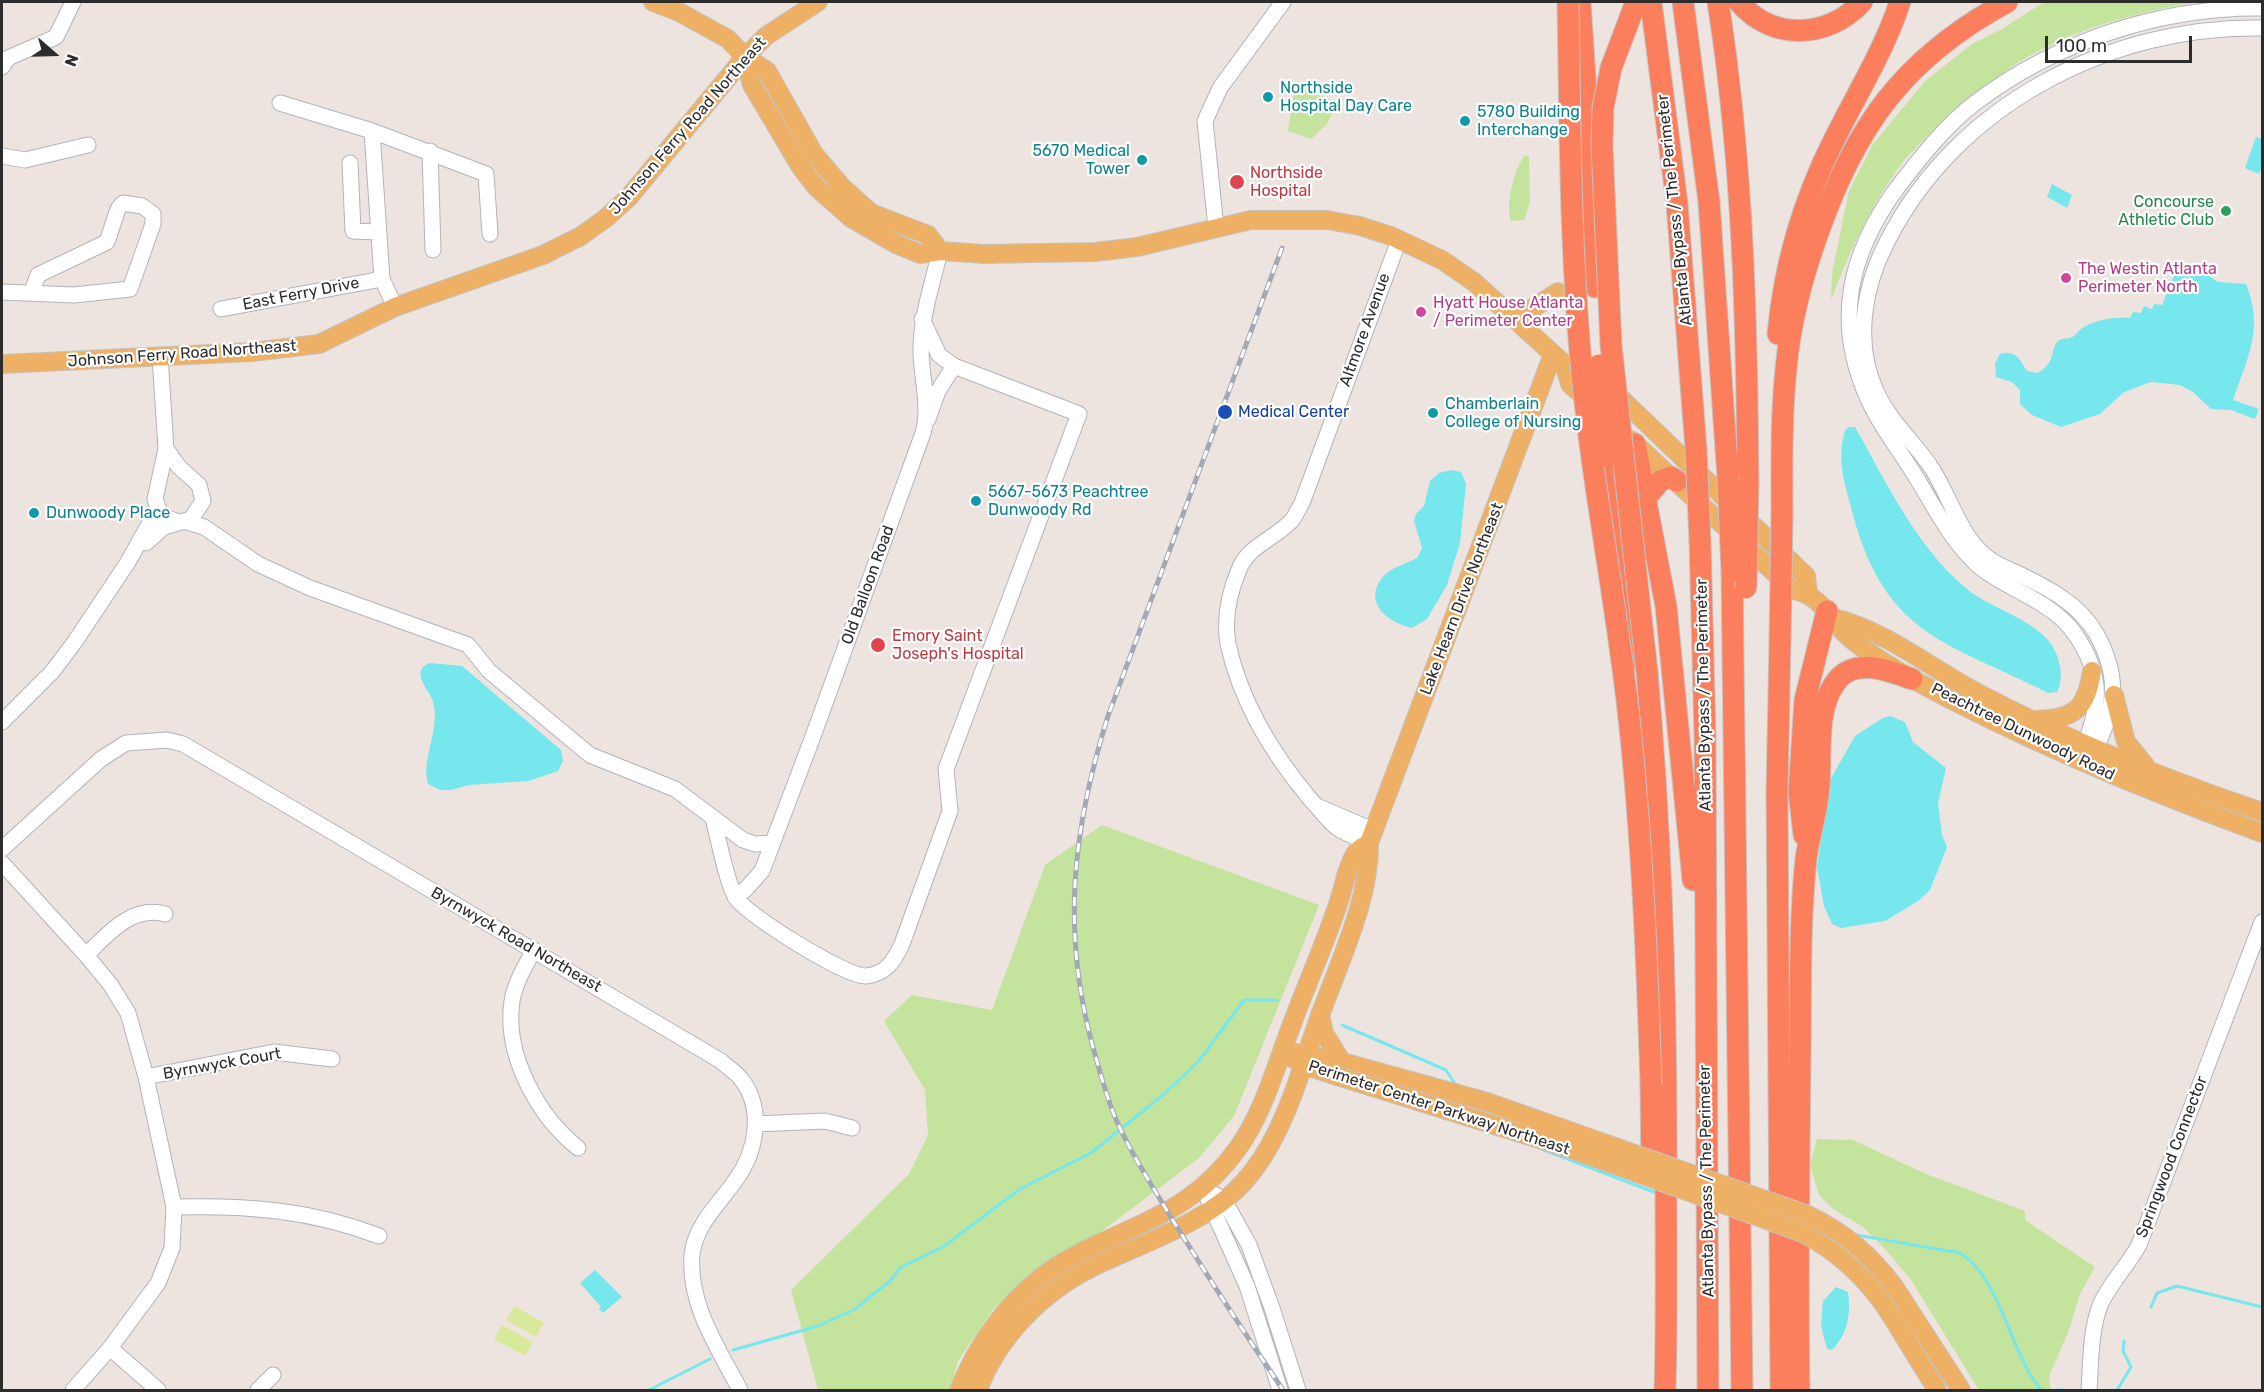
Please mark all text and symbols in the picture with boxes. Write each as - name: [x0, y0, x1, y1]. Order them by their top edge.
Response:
- north arrow: [24, 24, 84, 84]
- scale bar: [2048, 24, 2195, 62]
- street label: Johnson Ferry Road Northeast: [606, 33, 770, 219]
- text: 100 m: [2056, 35, 2107, 57]
- text: N: [60, 52, 82, 69]
- place label: Northside Hospital Day Care: [1280, 78, 1412, 116]
- marker: Northside Hospital Day Care: [1261, 90, 1275, 104]
- street label: Atlanta Bypass / The Perimeter: [1653, 93, 1697, 327]
- place label: 5780 Building Interchange: [1477, 102, 1580, 140]
- marker: 5780 Building Interchange: [1458, 114, 1472, 128]
- place label: 5670 Medical Tower: [1032, 141, 1130, 179]
- marker: 5670 Medical Tower: [1135, 153, 1149, 167]
- place label: Northside Hospital: [1250, 163, 1323, 201]
- marker: Northside Hospital: [1228, 173, 1246, 191]
- place label: Concourse Athletic Club: [2118, 192, 2214, 230]
- marker: Concourse Athletic Club: [2219, 204, 2233, 218]
- place label: The Westin Atlanta Perimeter North: [2078, 259, 2217, 297]
- street label: Altmore Avenue: [1336, 271, 1394, 389]
- marker: The Westin Atlanta Perimeter North: [2059, 271, 2073, 285]
- street label: East Ferry Drive: [241, 273, 361, 315]
- place label: Hyatt House Atlanta / Perimeter Center: [1433, 293, 1583, 331]
- marker: Hyatt House Atlanta / Perimeter Center: [1414, 305, 1428, 319]
- street label: Johnson Ferry Road Northeast: [67, 336, 297, 372]
- place label: Chamberlain College of Nursing: [1445, 394, 1581, 432]
- place label: Medical Center: [1238, 402, 1349, 422]
- marker: Medical Center: [1216, 403, 1234, 421]
- marker: Chamberlain College of Nursing: [1426, 406, 1440, 420]
- place label: 5667-5673 Peachtree Dunwoody Rd: [988, 482, 1148, 520]
- marker: 5667-5673 Peachtree Dunwoody Rd: [969, 494, 983, 508]
- street label: Lake Hearn Drive Northeast: [1416, 500, 1508, 698]
- place label: Dunwoody Place: [46, 503, 170, 523]
- marker: Dunwoody Place: [27, 506, 41, 520]
- street label: Old Balloon Road: [838, 523, 898, 647]
- street label: Atlanta Bypass / The Perimeter: [1692, 579, 1716, 811]
- place label: Emory Saint Joseph's Hospital: [892, 626, 1024, 664]
- marker: Emory Saint Joseph's Hospital: [869, 636, 887, 654]
- street label: Peachtree Dunwoody Road: [1928, 679, 2118, 785]
- street label: Byrnwyck Road Northeast: [427, 883, 605, 997]
- street label: Byrnwyck Court: [162, 1044, 282, 1084]
- street label: Perimeter Center Parkway Northeast: [1306, 1057, 1572, 1159]
- street label: Atlanta Bypass / The Perimeter: [1695, 1065, 1719, 1297]
- street label: Springwood Connector: [2132, 1073, 2212, 1241]

